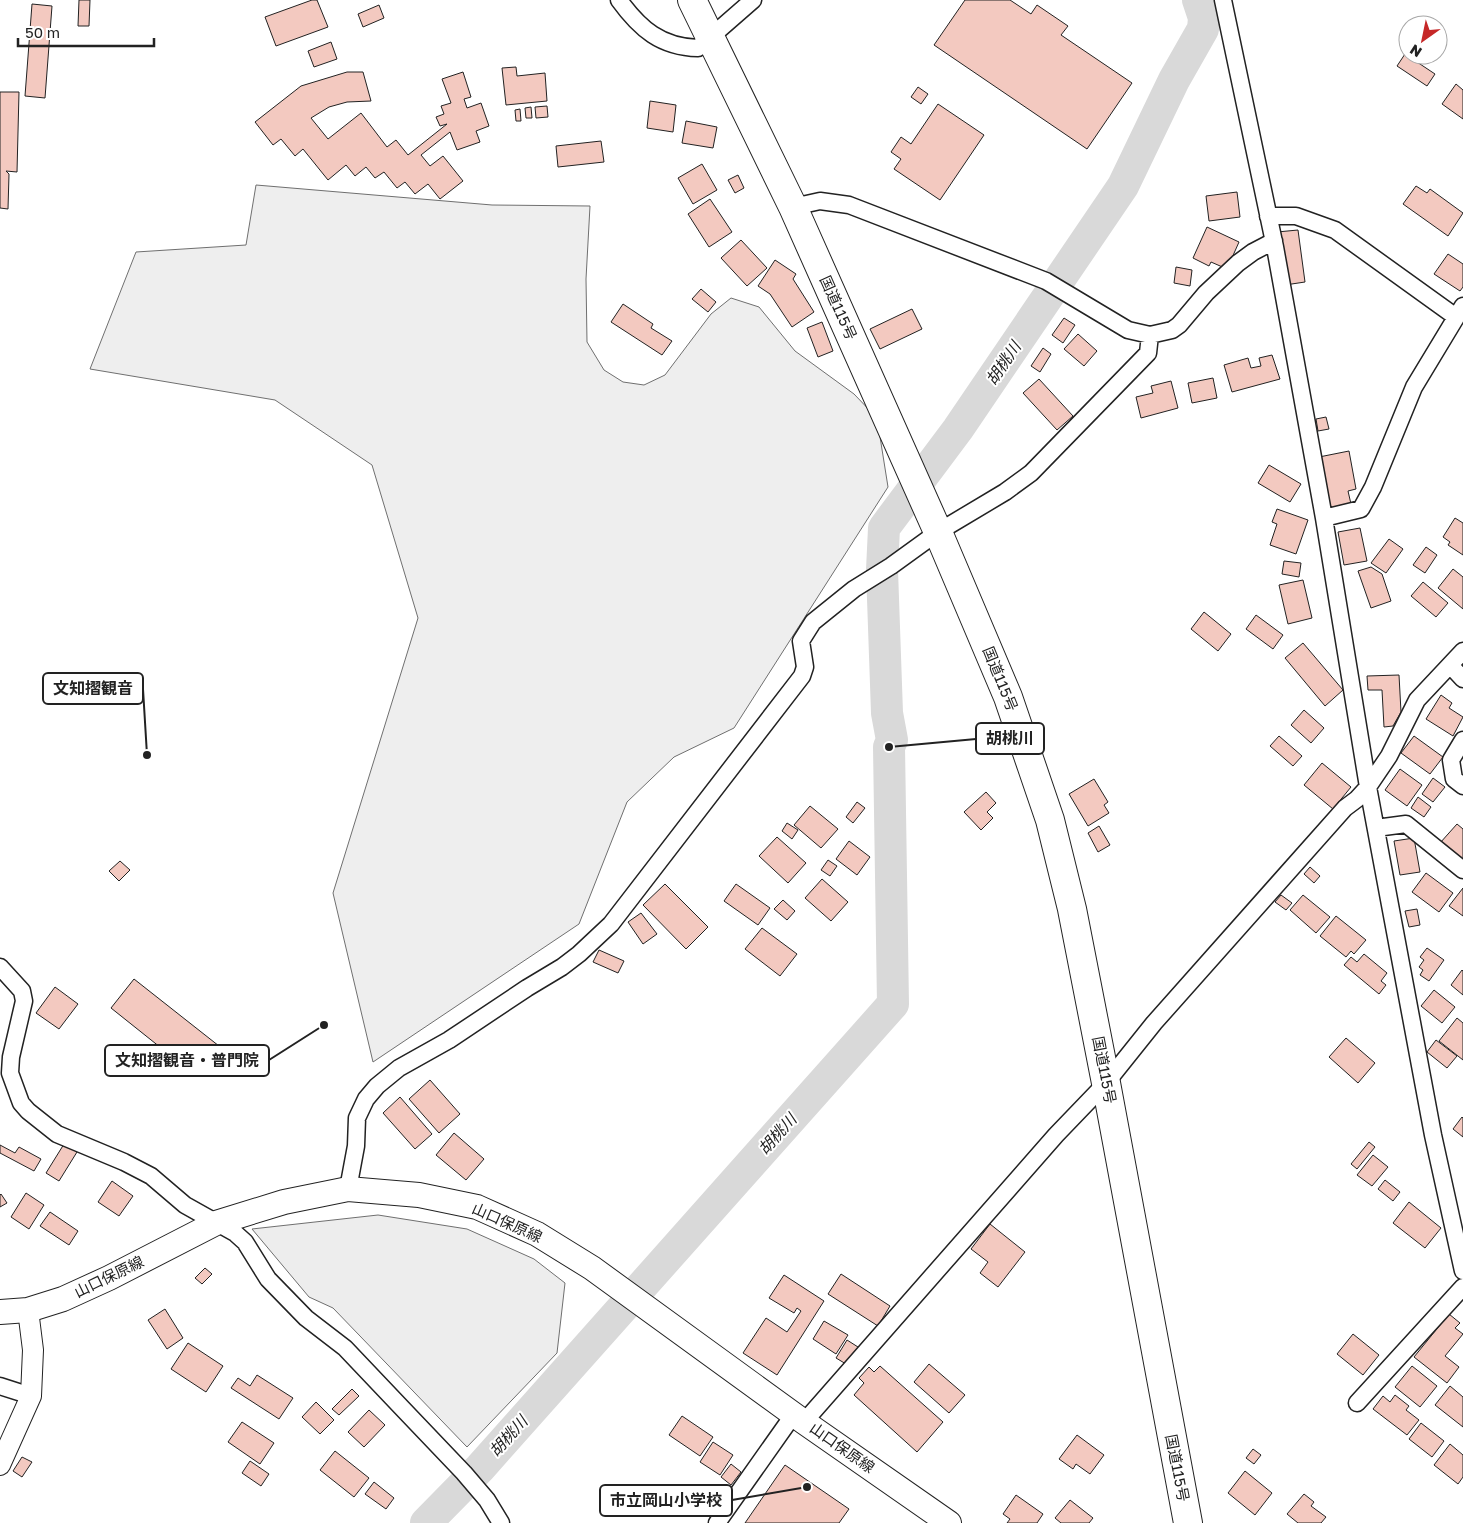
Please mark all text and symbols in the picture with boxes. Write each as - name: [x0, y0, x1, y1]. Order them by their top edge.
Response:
- scale bar: [18, 15, 154, 47]
- north arrow: [1398, 15, 1448, 65]
- text: 50 m: [25, 23, 60, 41]
- text: N: [1407, 41, 1425, 61]
- street label: 国道115号: [817, 273, 861, 342]
- water label: 胡桃川: [981, 336, 1026, 388]
- street label: 国道115号: [980, 644, 1022, 714]
- callout: 文知摺観音: [43, 673, 143, 704]
- text: 文知摺観音: [53, 678, 133, 698]
- callout: 胡桃川: [976, 723, 1044, 754]
- text: 胡桃川: [986, 728, 1034, 748]
- street label: 国道115号: [1090, 1035, 1120, 1105]
- callout: 文知摺観音・普門院: [105, 1045, 269, 1076]
- text: 文知摺観音・普門院: [115, 1050, 259, 1070]
- water label: 胡桃川: [754, 1108, 802, 1159]
- street label: 山口保原線: [469, 1199, 545, 1246]
- street label: 山口保原線: [71, 1252, 146, 1301]
- water label: 胡桃川: [485, 1410, 533, 1461]
- street label: 山口保原線: [807, 1418, 878, 1476]
- street label: 国道115号: [1163, 1433, 1193, 1503]
- callout: 市立岡山小学校: [600, 1485, 732, 1516]
- text: 市立岡山小学校: [610, 1490, 722, 1510]

